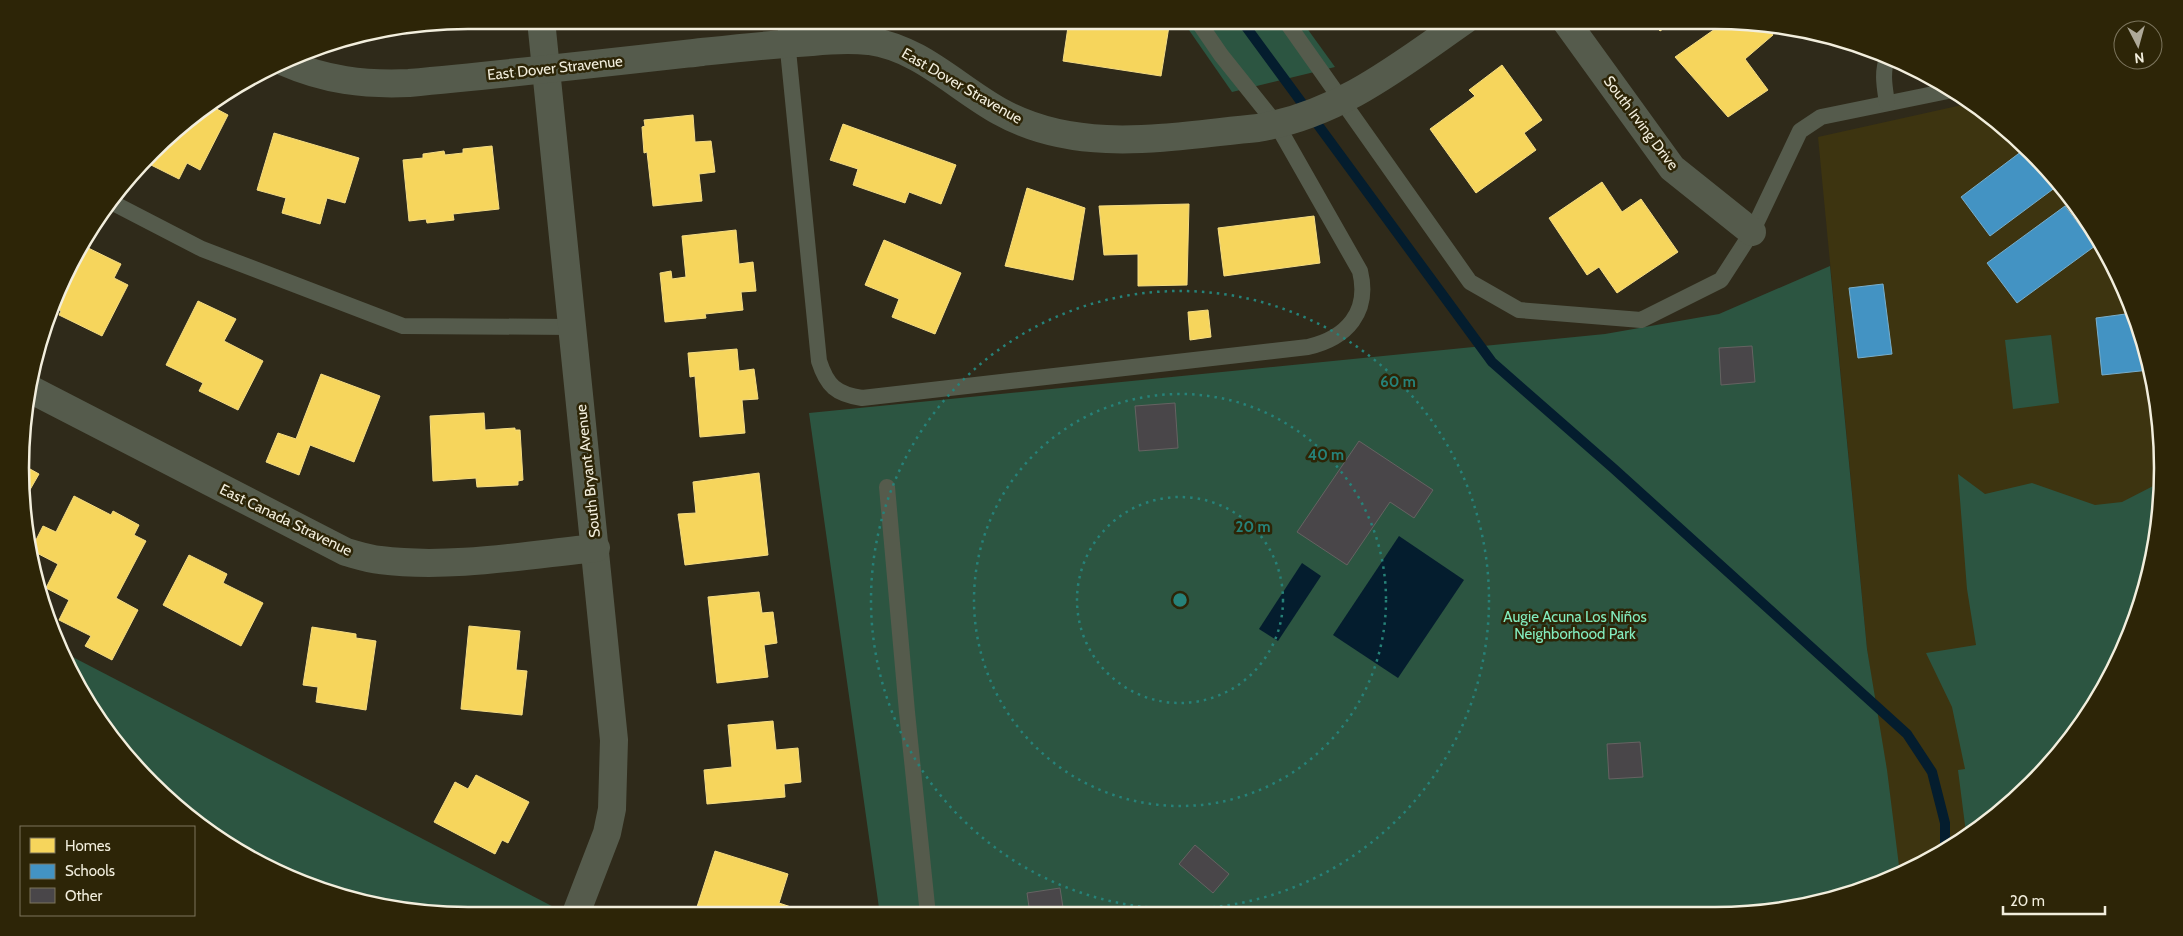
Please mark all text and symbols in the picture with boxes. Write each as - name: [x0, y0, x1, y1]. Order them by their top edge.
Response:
- north arrow: [2113, 20, 2163, 70]
- street label: East Dover Stravenue: [899, 44, 1026, 128]
- text: N: [2133, 48, 2145, 67]
- street label: East Dover Stravenue: [486, 52, 624, 84]
- street label: South Irving Drive: [1600, 72, 1682, 174]
- text: 60 m: [1380, 373, 1416, 391]
- street label: South Bryant Avenue: [572, 403, 604, 539]
- text: 40 m: [1308, 446, 1344, 464]
- street label: East Canada Stravenue: [217, 480, 355, 560]
- text: 20 m: [1236, 518, 1270, 536]
- centre of rings: [1171, 591, 1189, 609]
- park label: Augie Acuna Los Niños Neighborhood Park: [1503, 608, 1647, 643]
- legend: [20, 826, 195, 916]
- text: Homes: [65, 837, 111, 855]
- text: Schools: [65, 862, 115, 880]
- scale bar: [2003, 884, 2106, 916]
- text: Other: [65, 887, 102, 905]
- text: 20 m: [2010, 892, 2045, 910]

